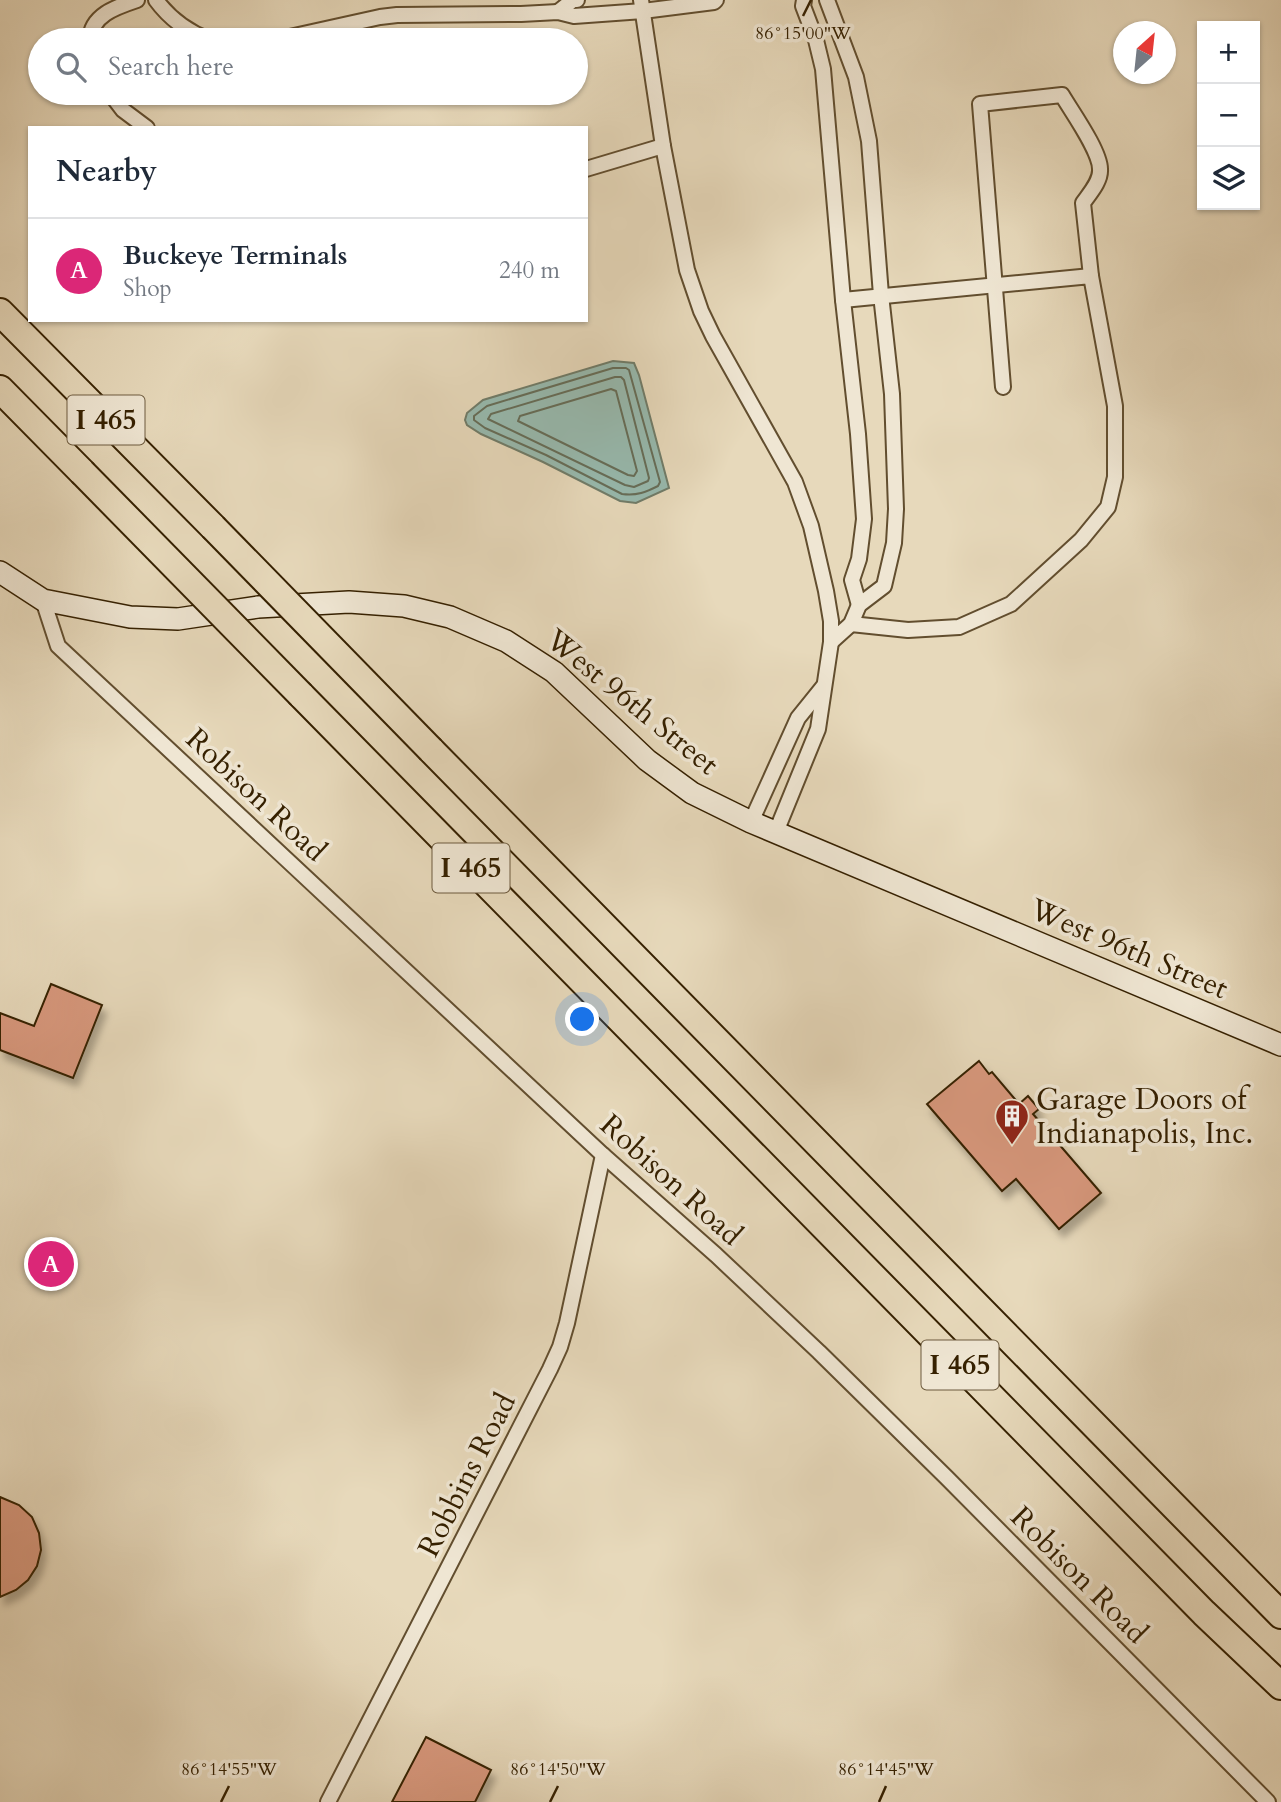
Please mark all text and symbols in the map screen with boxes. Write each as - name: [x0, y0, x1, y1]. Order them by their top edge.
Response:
- text: 86°15'00"W: [755, 21, 851, 46]
- north arrow: [1113, 21, 1176, 84]
- map controls: [1197, 21, 1260, 210]
- button: +: [1197, 21, 1260, 84]
- search box: [28, 28, 588, 105]
- icon: search: [52, 48, 90, 86]
- text: Search here: [108, 49, 234, 84]
- button: −: [1197, 84, 1260, 147]
- button: layers: [1197, 147, 1260, 210]
- text: Nearby: [56, 151, 157, 192]
- text: Buckeye Terminals: [123, 238, 347, 273]
- text: A: [70, 255, 88, 286]
- text: 240 m: [499, 255, 560, 286]
- text: Shop: [123, 273, 172, 304]
- road number: I 465: [68, 396, 144, 444]
- street label: West 96th Street: [536, 619, 727, 785]
- street label: Robison Road: [177, 719, 335, 871]
- road number: I 465: [433, 844, 510, 892]
- street label: West 96th Street: [1023, 888, 1235, 1009]
- your location: [565, 1002, 599, 1036]
- place label: Garage Doors of Indianapolis, Inc.: [1036, 1079, 1253, 1154]
- building icon: Garage Doors of Indianapolis, Inc.: [993, 1097, 1031, 1146]
- street label: Robison Road: [591, 1105, 751, 1255]
- pin: A: [28, 1238, 74, 1290]
- road number: I 465: [922, 1340, 998, 1390]
- street label: Robbins Road: [408, 1386, 526, 1564]
- street label: Robison Road: [1001, 1497, 1157, 1653]
- text: 86°14'55"W: [181, 1757, 277, 1782]
- text: 86°14'50"W: [510, 1757, 606, 1782]
- text: 86°14'45"W: [838, 1757, 934, 1782]

